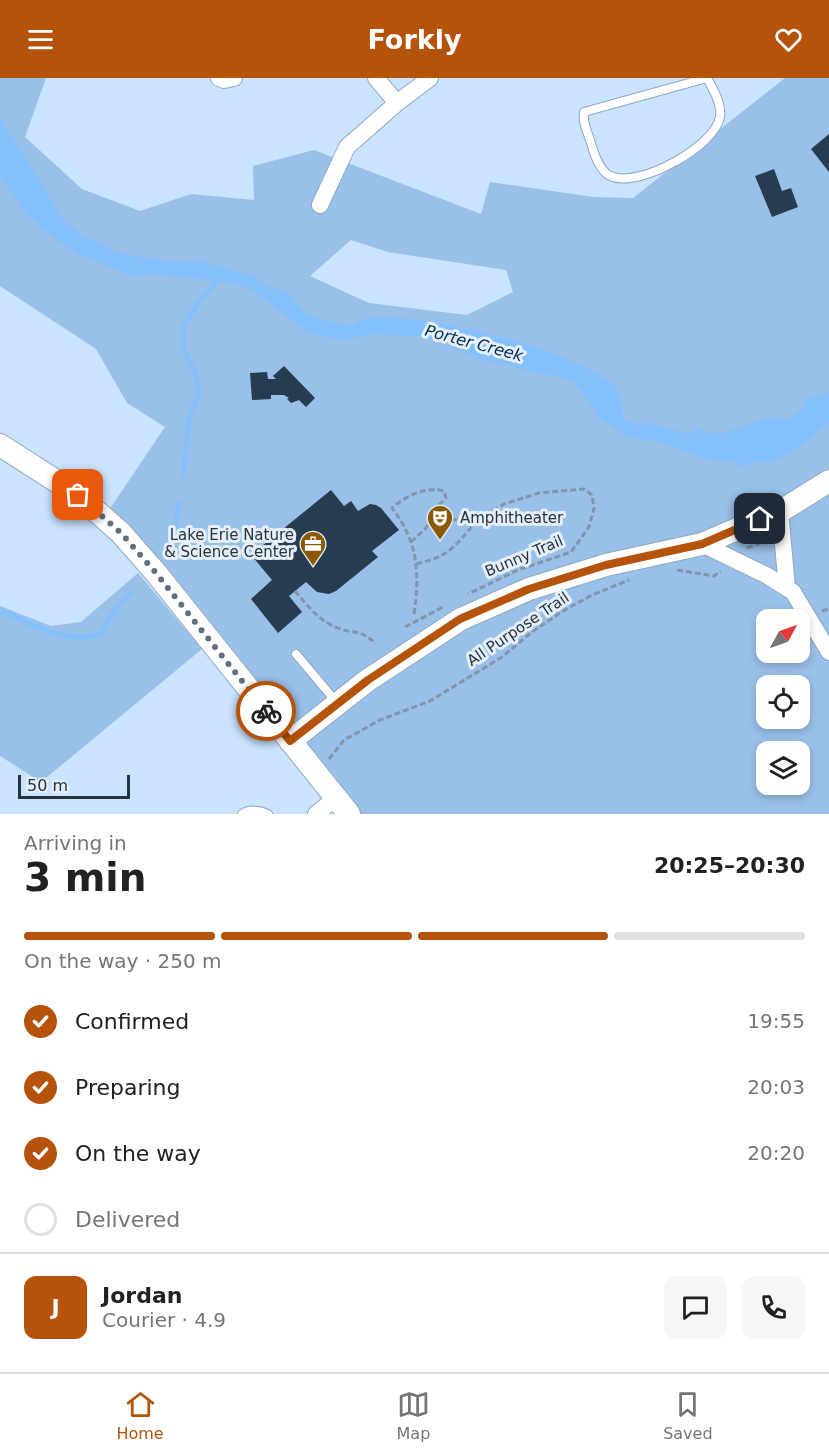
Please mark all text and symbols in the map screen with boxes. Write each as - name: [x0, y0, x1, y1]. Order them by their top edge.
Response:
- icon: menu: [24, 23, 57, 56]
- icon: heart: [772, 23, 805, 56]
- text: Forkly: [367, 24, 462, 55]
- water label: Porter Creek: [423, 321, 526, 365]
- pin: [52, 469, 103, 520]
- icon: bag: [61, 478, 94, 511]
- pin: [734, 493, 785, 544]
- icon: home: [743, 502, 776, 535]
- theatre icon: Amphitheater: [425, 503, 455, 541]
- place label: Amphitheater: [460, 509, 564, 527]
- place label: Lake Erie Nature & Science Center: [164, 526, 295, 561]
- office icon: Lake Erie Nature & Science Center: [298, 529, 328, 567]
- street label: Bunny Trail: [482, 531, 566, 581]
- street label: All Purpose Trail: [464, 588, 572, 670]
- north arrow: [756, 609, 810, 663]
- map controls: [756, 609, 810, 795]
- button: locate: [756, 675, 810, 729]
- courier: [236, 681, 296, 741]
- icon: bike: [250, 695, 283, 728]
- button: layers: [756, 741, 810, 795]
- scale bar: [18, 772, 130, 800]
- text: 50 m: [27, 776, 68, 795]
- text: Arriving in: [24, 831, 127, 855]
- text: 20:25–20:30: [654, 853, 805, 878]
- text: 3 min: [24, 855, 146, 900]
- text: On the way · 250 m: [24, 949, 222, 973]
- icon: check: [24, 1005, 57, 1038]
- text: Confirmed: [75, 1009, 189, 1034]
- text: 19:55: [747, 1009, 805, 1033]
- icon: check: [24, 1071, 57, 1104]
- text: Preparing: [75, 1075, 181, 1100]
- text: 20:03: [747, 1075, 805, 1099]
- icon: check: [24, 1137, 57, 1170]
- text: On the way: [75, 1141, 201, 1166]
- text: 20:20: [747, 1141, 805, 1165]
- text: Delivered: [75, 1207, 180, 1232]
- button: chat: [664, 1276, 727, 1339]
- button: phone: [742, 1276, 805, 1339]
- text: Jordan: [102, 1283, 182, 1308]
- text: J: [51, 1295, 60, 1320]
- text: Courier · 4.9: [102, 1308, 226, 1332]
- tab: Home: [116, 1388, 164, 1443]
- tab: Map: [397, 1388, 430, 1443]
- tab: Saved: [663, 1388, 713, 1443]

